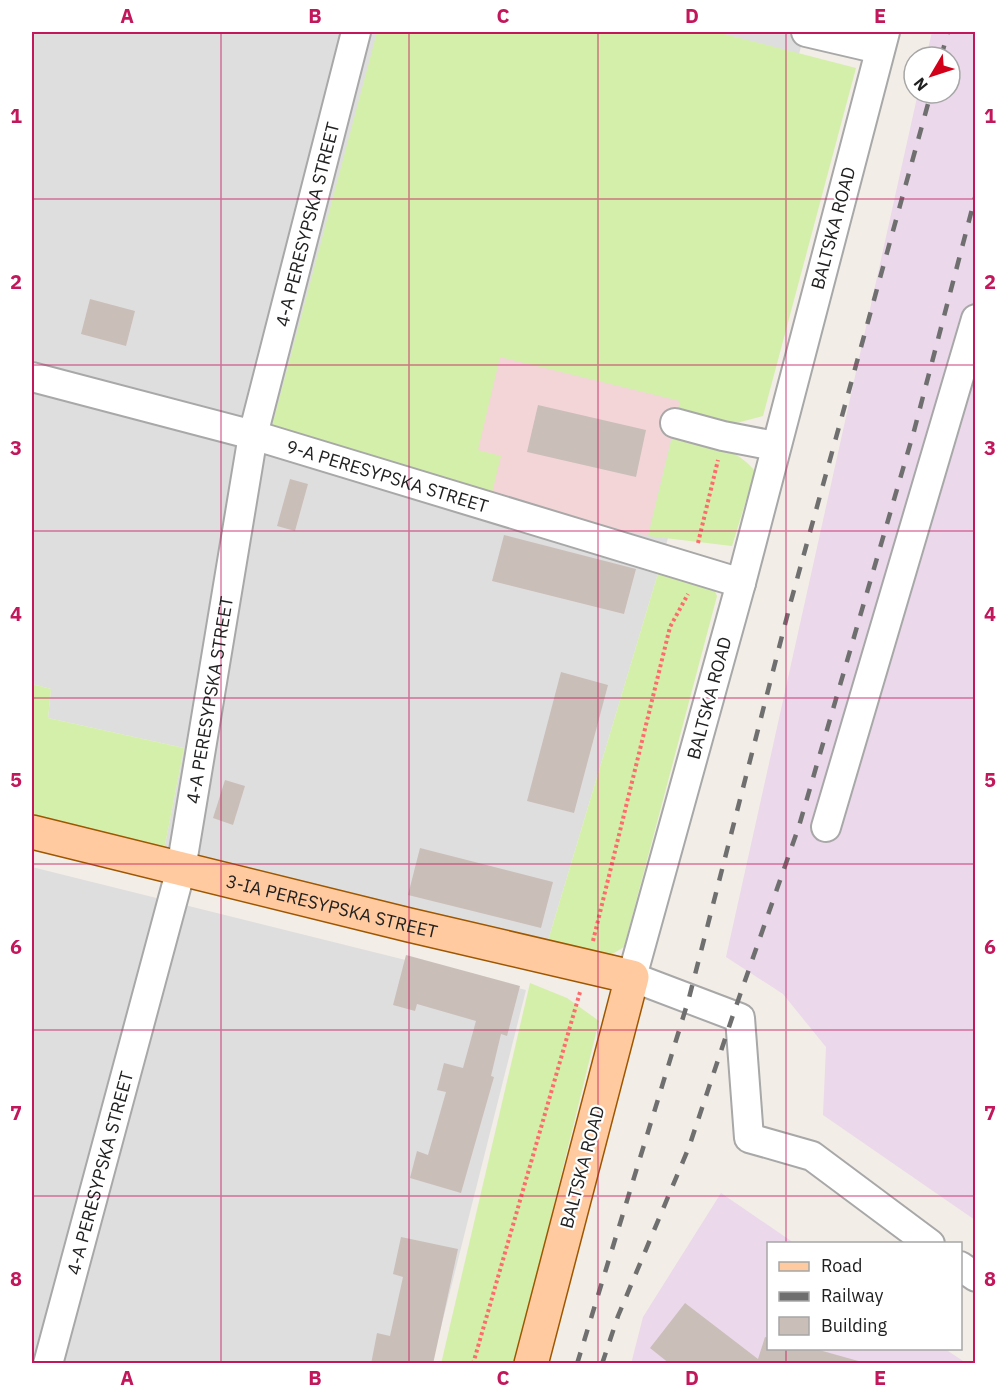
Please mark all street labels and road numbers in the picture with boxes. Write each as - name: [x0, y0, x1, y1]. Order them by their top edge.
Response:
- street label: 4-A PERESYPSKA STREET: [270, 120, 344, 329]
- street label: BALTSKA ROAD: [806, 164, 860, 292]
- street label: 9-A PERESYPSKA STREET: [284, 434, 491, 517]
- street label: 4-A PERESYPSKA STREET: [181, 594, 238, 805]
- street label: BALTSKA ROAD: [682, 634, 736, 762]
- street label: 3-IA PERESYPSKA STREET: [224, 869, 440, 943]
- street label: 4-A PERESYPSKA STREET: [61, 1068, 138, 1277]
- street label: BALTSKA ROAD: [555, 1103, 609, 1231]

